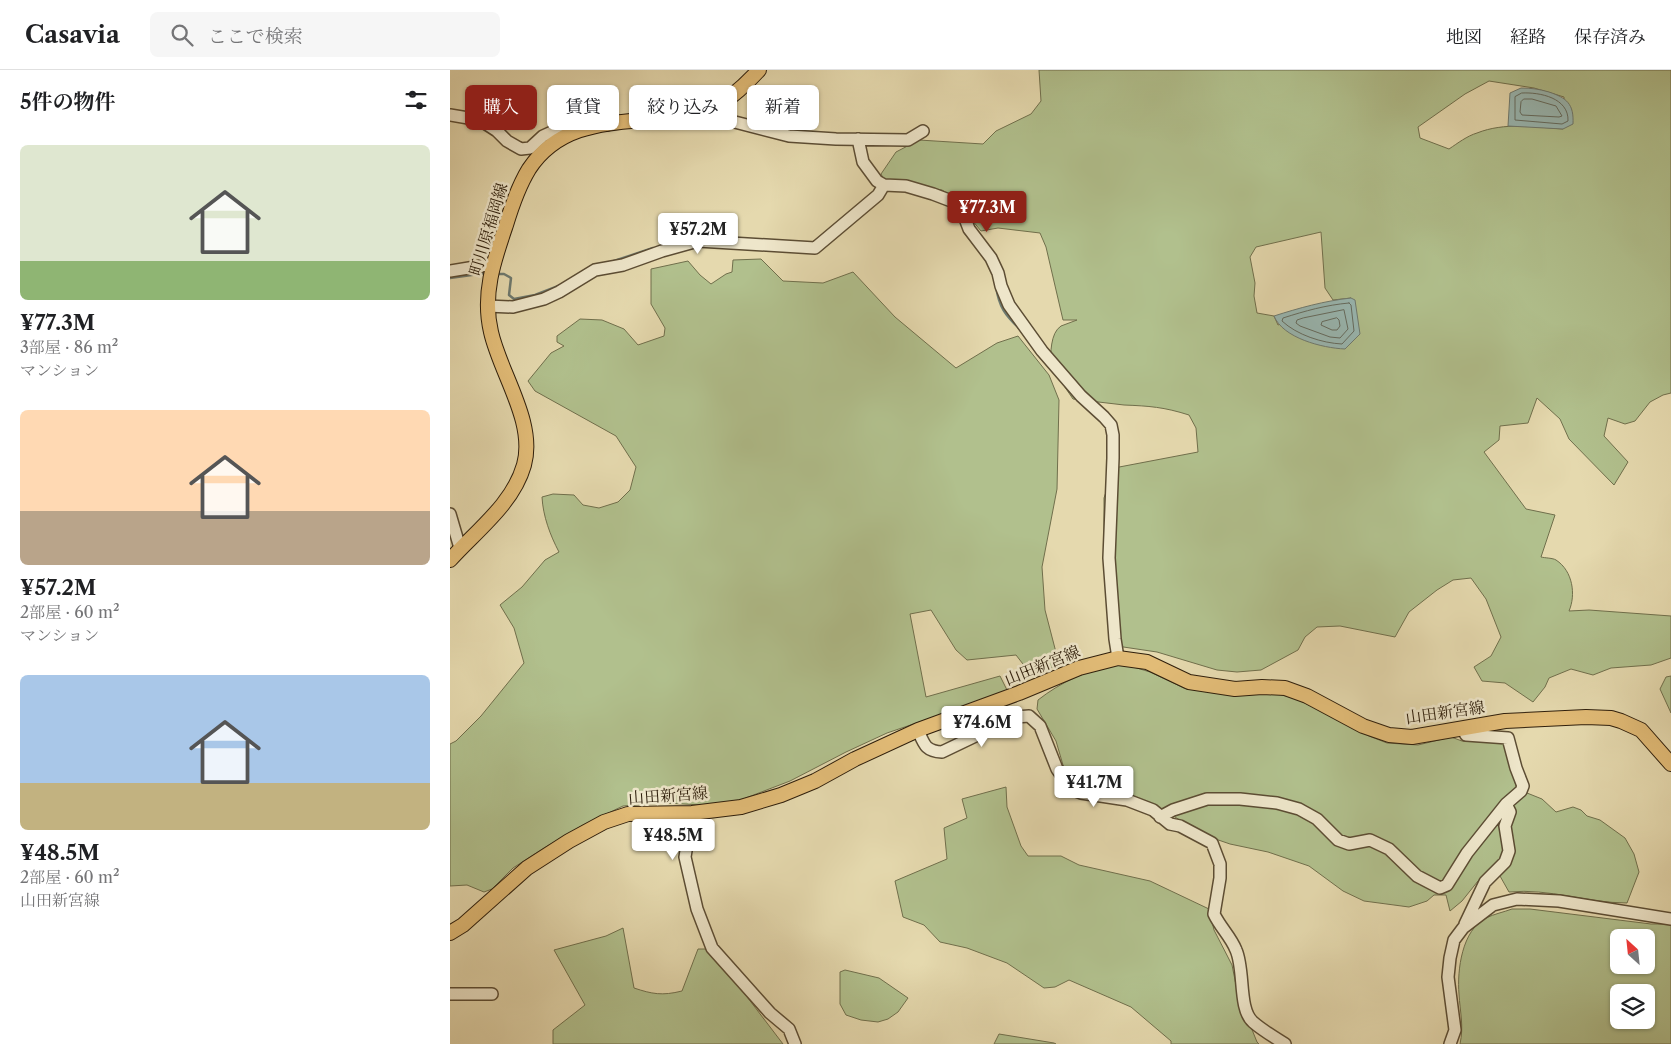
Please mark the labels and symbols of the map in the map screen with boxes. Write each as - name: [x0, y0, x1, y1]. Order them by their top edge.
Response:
- street label: 町川原福岡線: [464, 180, 512, 278]
- pin: ¥77.3M: [946, 190, 1028, 233]
- pin: ¥57.2M: [657, 212, 739, 255]
- street label: 山田新宮線: [1001, 641, 1083, 689]
- street label: 山田新宮線: [1404, 697, 1486, 727]
- pin: ¥74.6M: [941, 706, 1023, 748]
- pin: ¥41.7M: [1053, 766, 1135, 808]
- street label: 山田新宮線: [627, 782, 709, 808]
- pin: ¥48.5M: [632, 818, 714, 861]
- north arrow: [1610, 929, 1655, 974]

